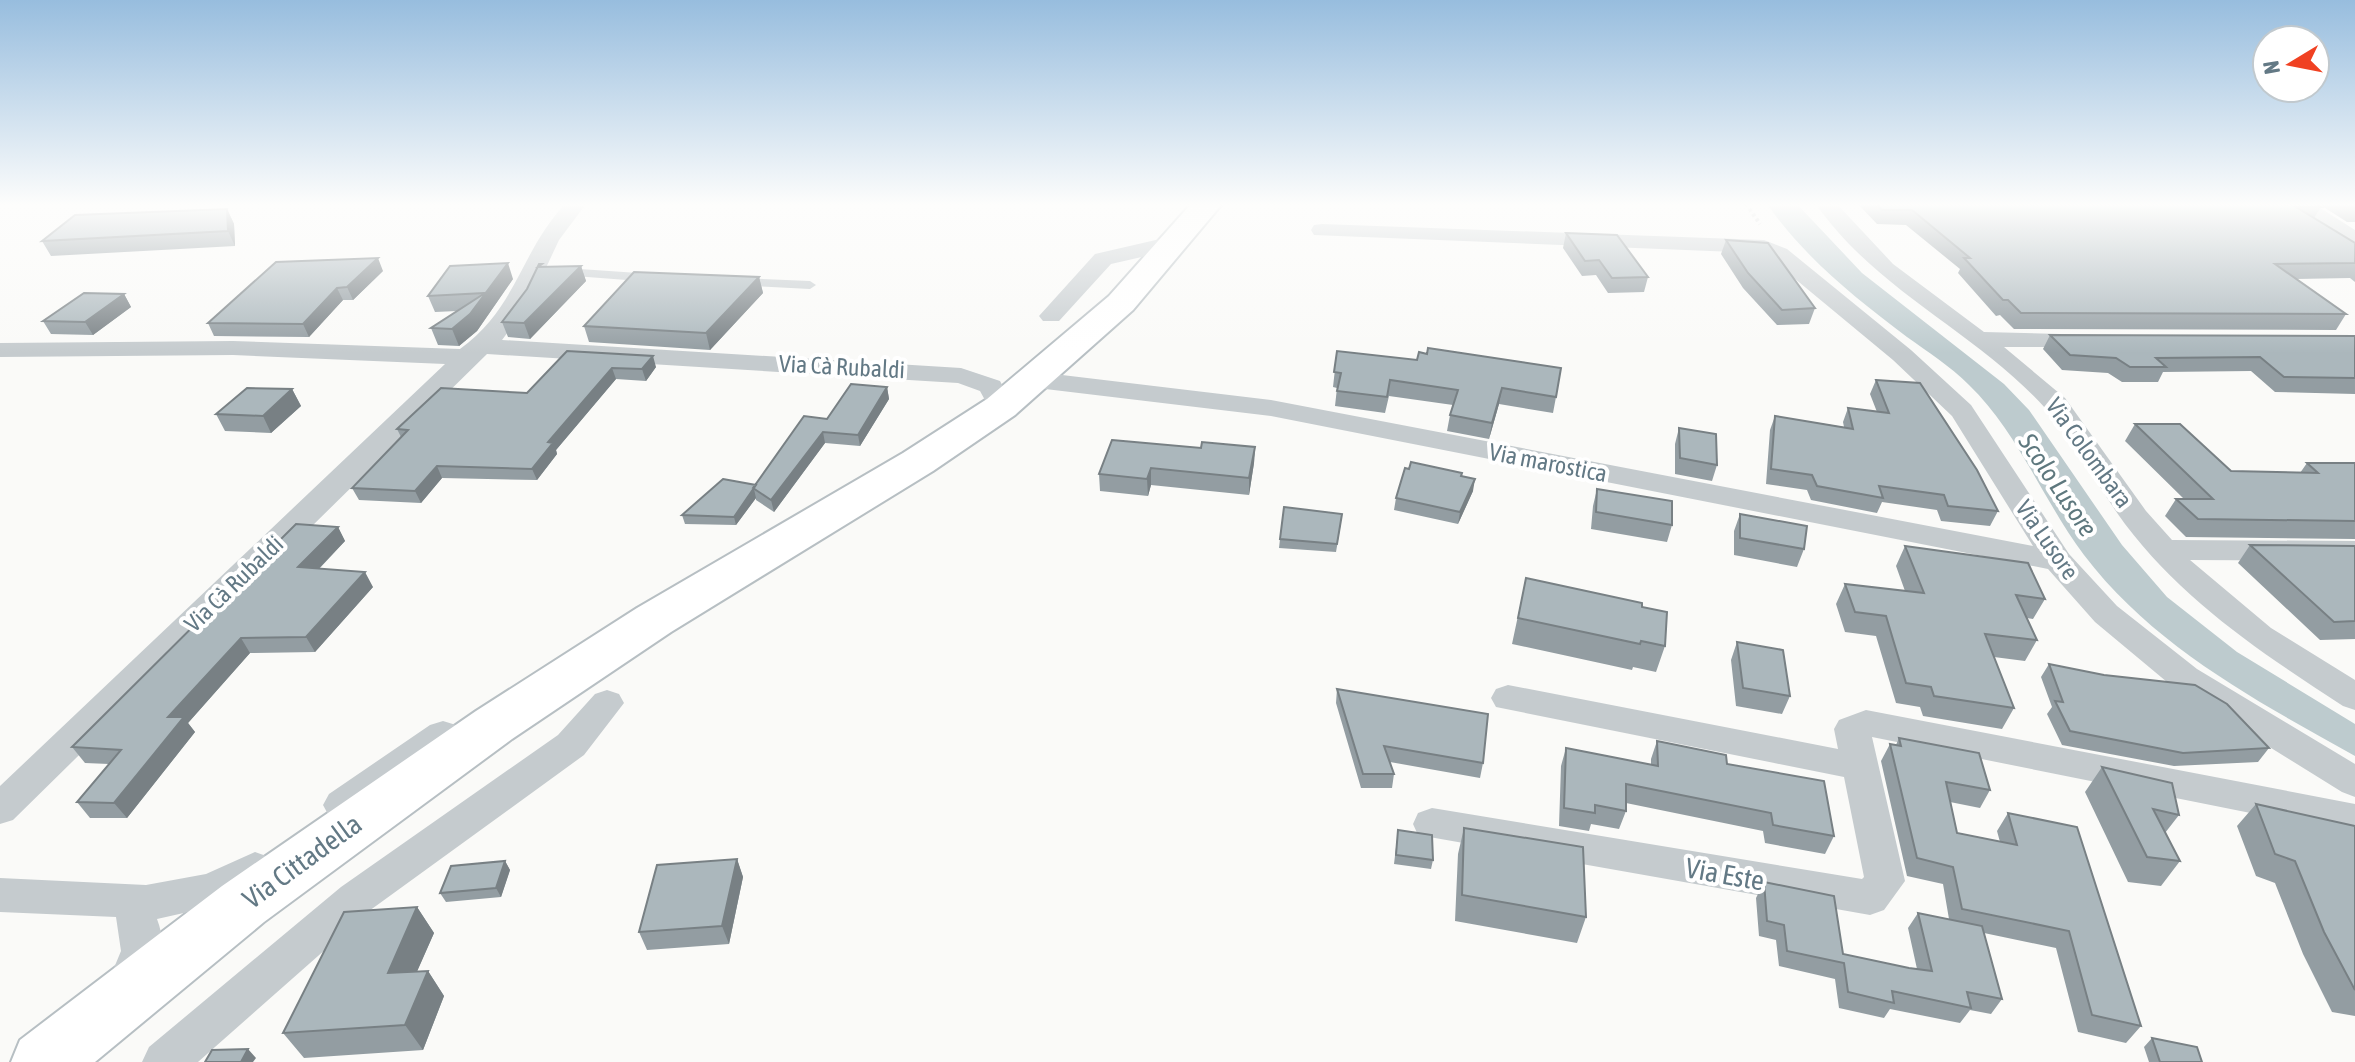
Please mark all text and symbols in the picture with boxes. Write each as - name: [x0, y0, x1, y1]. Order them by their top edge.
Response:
- north arrow: [2251, 24, 2331, 104]
- text: N: [2257, 59, 2285, 76]
- street label: Via Cà Rubaldi: [778, 350, 906, 383]
- street label: Via Colombara: [2041, 393, 2138, 513]
- water label: Scolo Lusore: [2012, 427, 2103, 542]
- street label: Via marostica: [1487, 438, 1609, 487]
- street label: Via Lusore: [2010, 495, 2084, 584]
- street label: Via Cà Rubaldi: [179, 530, 288, 637]
- street label: Via Cittadella: [236, 807, 368, 915]
- street label: Via Este: [1683, 851, 1767, 897]

